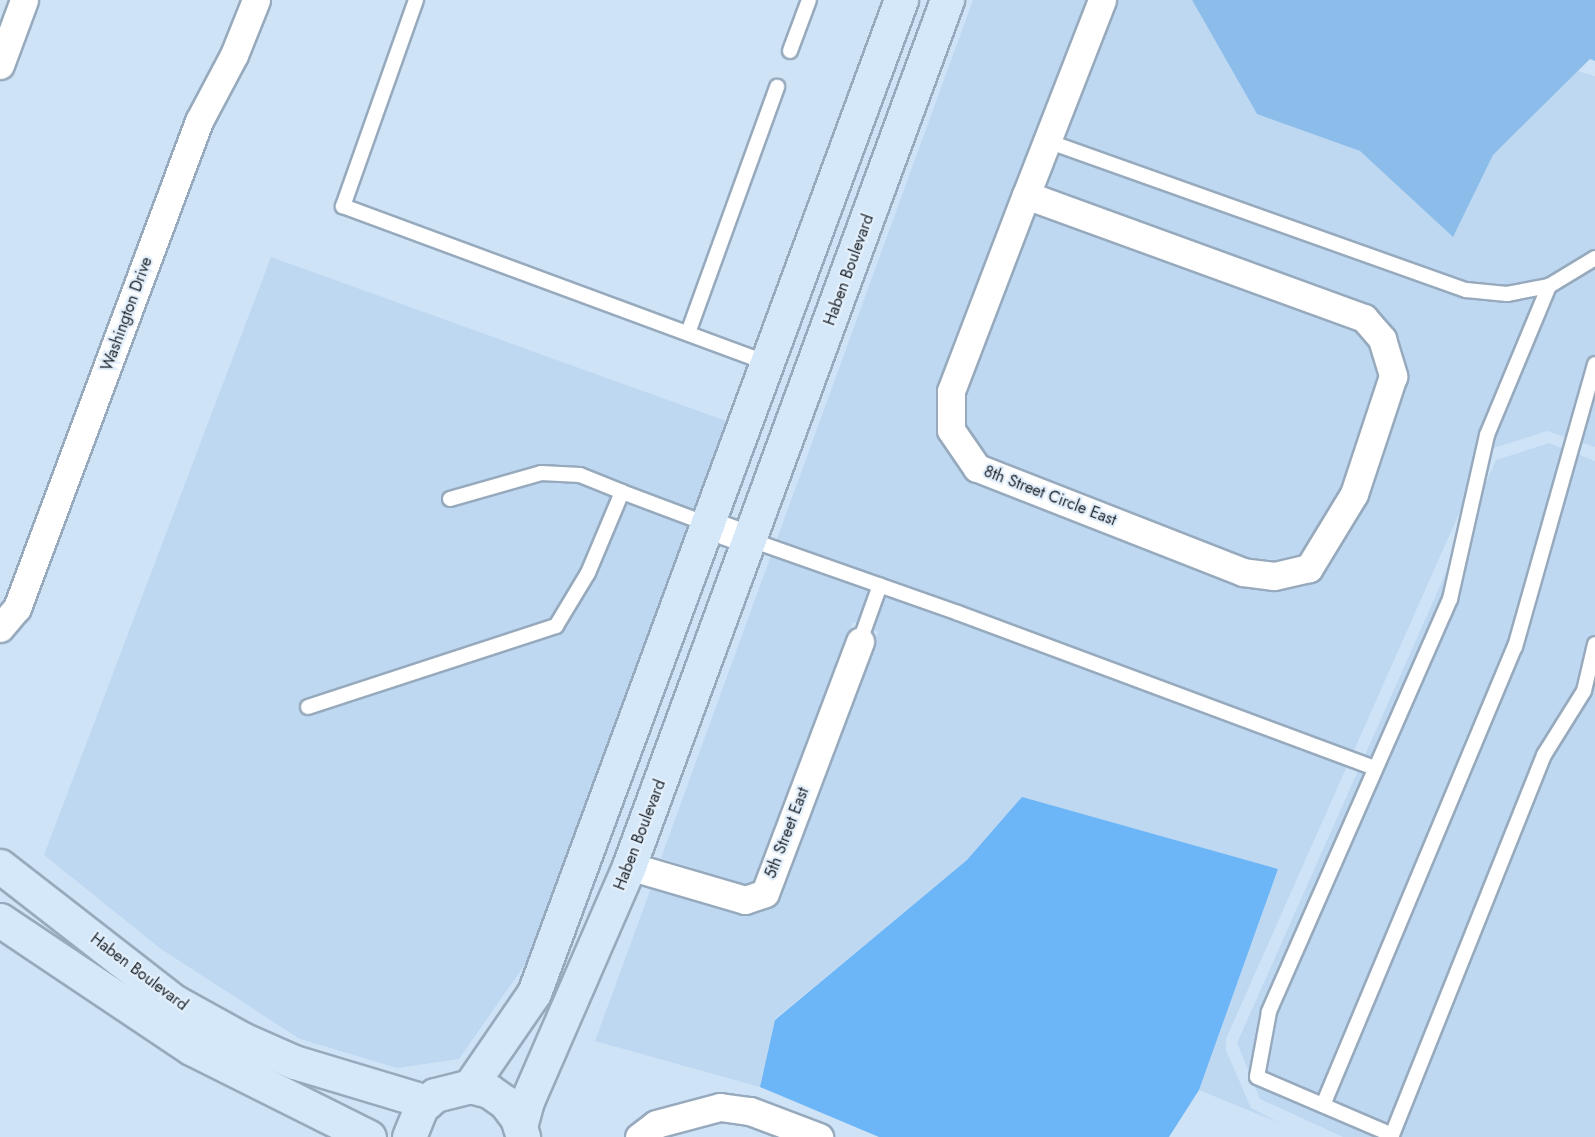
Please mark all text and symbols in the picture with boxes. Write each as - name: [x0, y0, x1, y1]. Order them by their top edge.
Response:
- street label: Haben Boulevard: [820, 212, 878, 328]
- street label: Washington Drive: [97, 254, 157, 374]
- street label: 8th Street Circle East: [981, 462, 1119, 530]
- street label: Haben Boulevard: [610, 777, 670, 893]
- street label: 5th Street East: [761, 785, 813, 881]
- street label: Haben Boulevard: [87, 929, 191, 1015]

